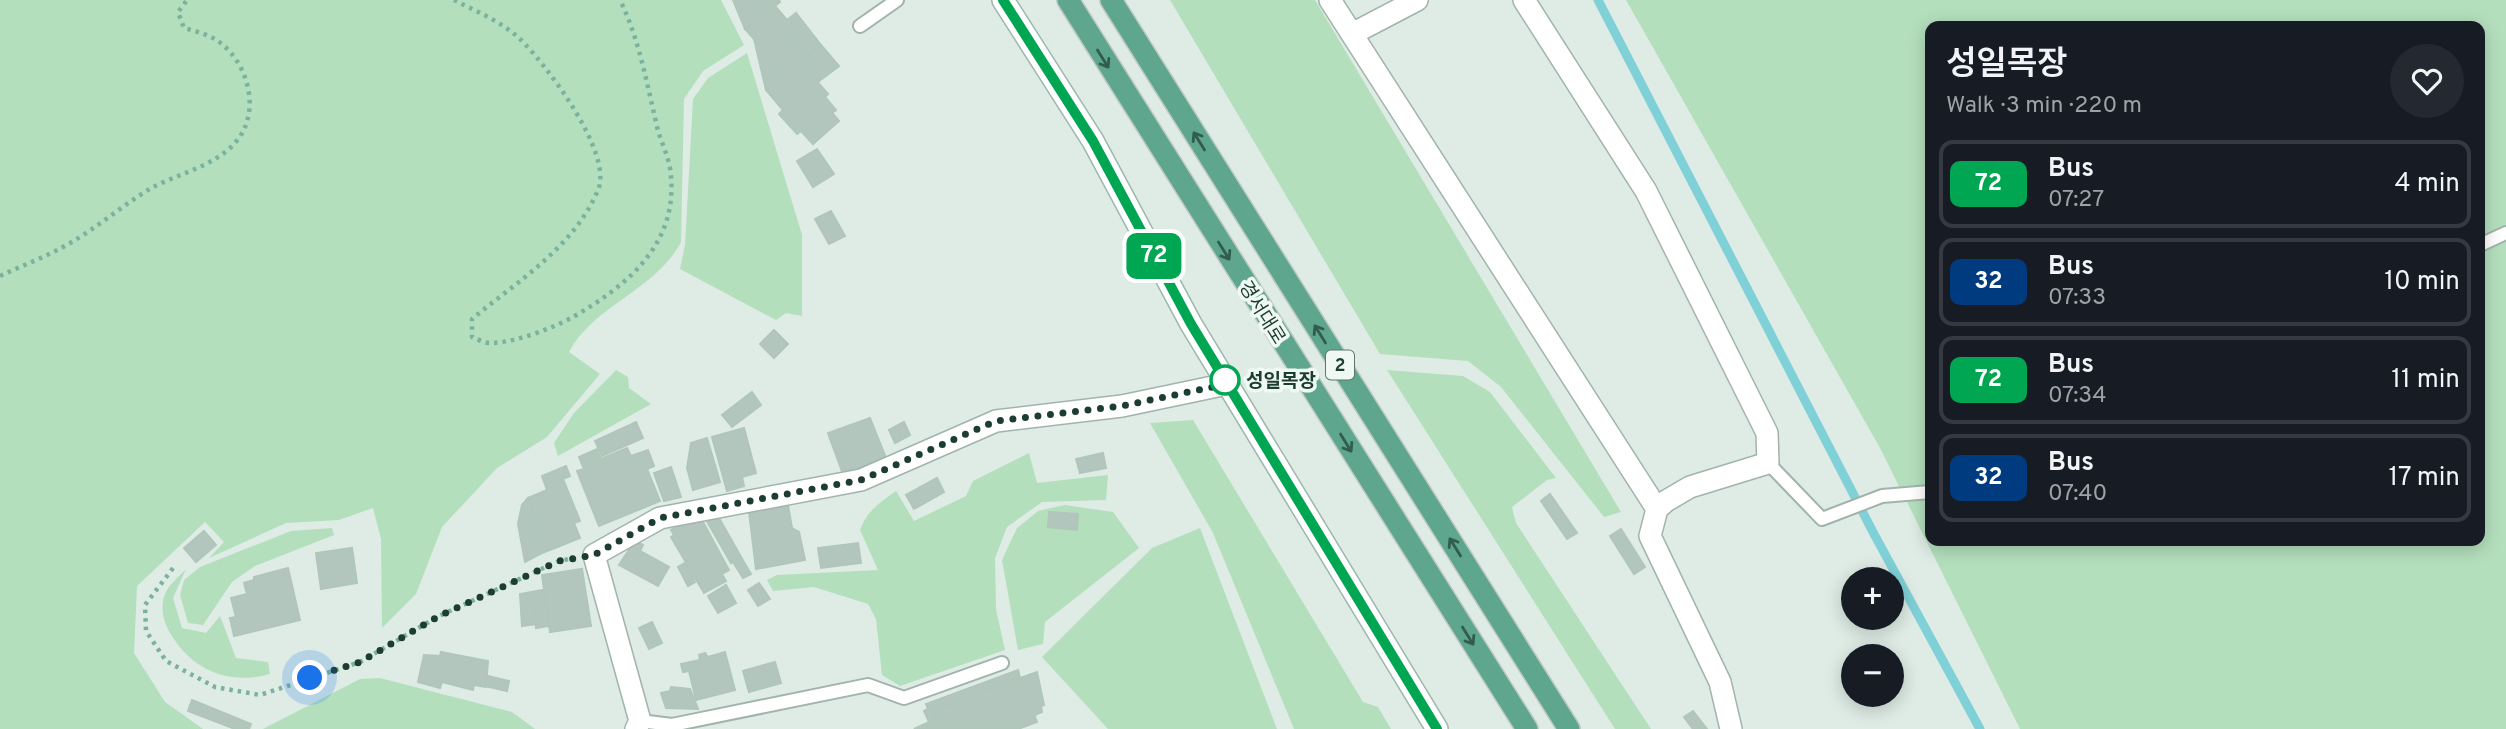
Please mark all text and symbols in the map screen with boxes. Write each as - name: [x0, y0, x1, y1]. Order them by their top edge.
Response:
- button: heart: [2390, 44, 2464, 118]
- text: 성일목장: [1946, 45, 2067, 87]
- one-way arrow: [1096, 48, 1110, 68]
- text: Walk · 3 min · 220 m: [1946, 92, 2142, 121]
- one-way arrow: [1192, 132, 1207, 151]
- text: Bus: [2048, 153, 2094, 186]
- text: 4 min: [2394, 168, 2460, 201]
- text: 72: [1975, 169, 2002, 199]
- text: 07:27: [2048, 186, 2104, 215]
- line badge: 72: [1122, 233, 1186, 279]
- text: 72: [1140, 241, 1168, 271]
- one-way arrow: [1217, 241, 1232, 260]
- text: Bus: [2048, 251, 2094, 284]
- text: 10 min: [2384, 266, 2460, 299]
- text: 32: [1974, 267, 2003, 297]
- street label: 경서대로: [1233, 277, 1290, 349]
- text: 07:33: [2048, 284, 2106, 313]
- one-way arrow: [1313, 324, 1327, 344]
- text: Bus: [2048, 349, 2094, 382]
- road number: 2: [1326, 351, 1354, 380]
- text: 11 min: [2391, 364, 2460, 397]
- marker: 성일목장: [1210, 365, 1240, 395]
- text: 72: [1975, 365, 2002, 395]
- place label: 성일목장: [1246, 370, 1316, 394]
- text: 07:34: [2048, 382, 2106, 411]
- one-way arrow: [1340, 433, 1354, 453]
- text: Bus: [2048, 447, 2094, 480]
- text: 17 min: [2388, 462, 2460, 495]
- text: 32: [1974, 463, 2003, 493]
- text: 07:40: [2048, 480, 2107, 509]
- one-way arrow: [1447, 537, 1461, 557]
- map controls: [1841, 567, 1904, 707]
- button: +: [1841, 567, 1904, 630]
- one-way arrow: [1461, 625, 1475, 645]
- button: −: [1841, 644, 1904, 707]
- your location: [292, 660, 327, 695]

